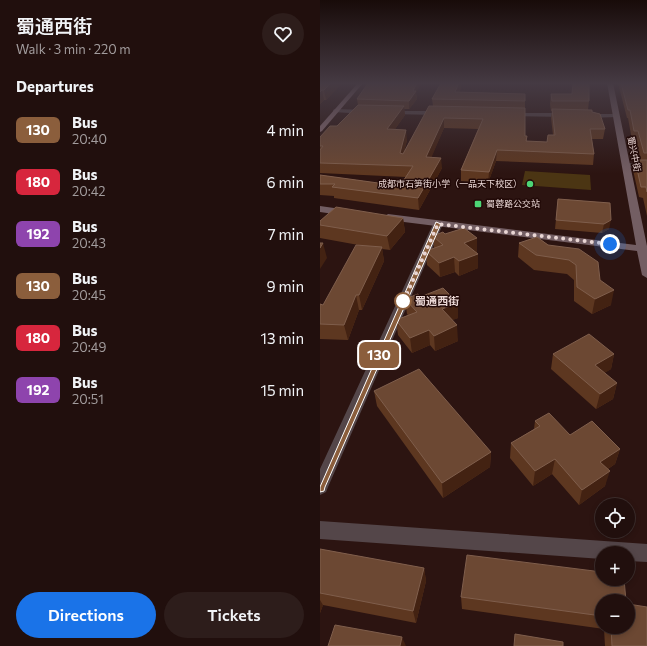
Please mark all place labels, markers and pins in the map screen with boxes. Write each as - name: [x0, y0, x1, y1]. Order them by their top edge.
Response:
- place label: 成都市石笋街小学（一品天下校区）: [378, 178, 522, 189]
- marker: 成都市石笋街小学（一品天下校区）: [525, 179, 535, 189]
- place label: 蜀蓉路公交站: [486, 198, 540, 209]
- marker: 蜀蓉路公交站: [473, 199, 483, 209]
- marker: 蜀通西街: [394, 292, 412, 310]
- place label: 蜀通西街: [415, 294, 459, 307]

